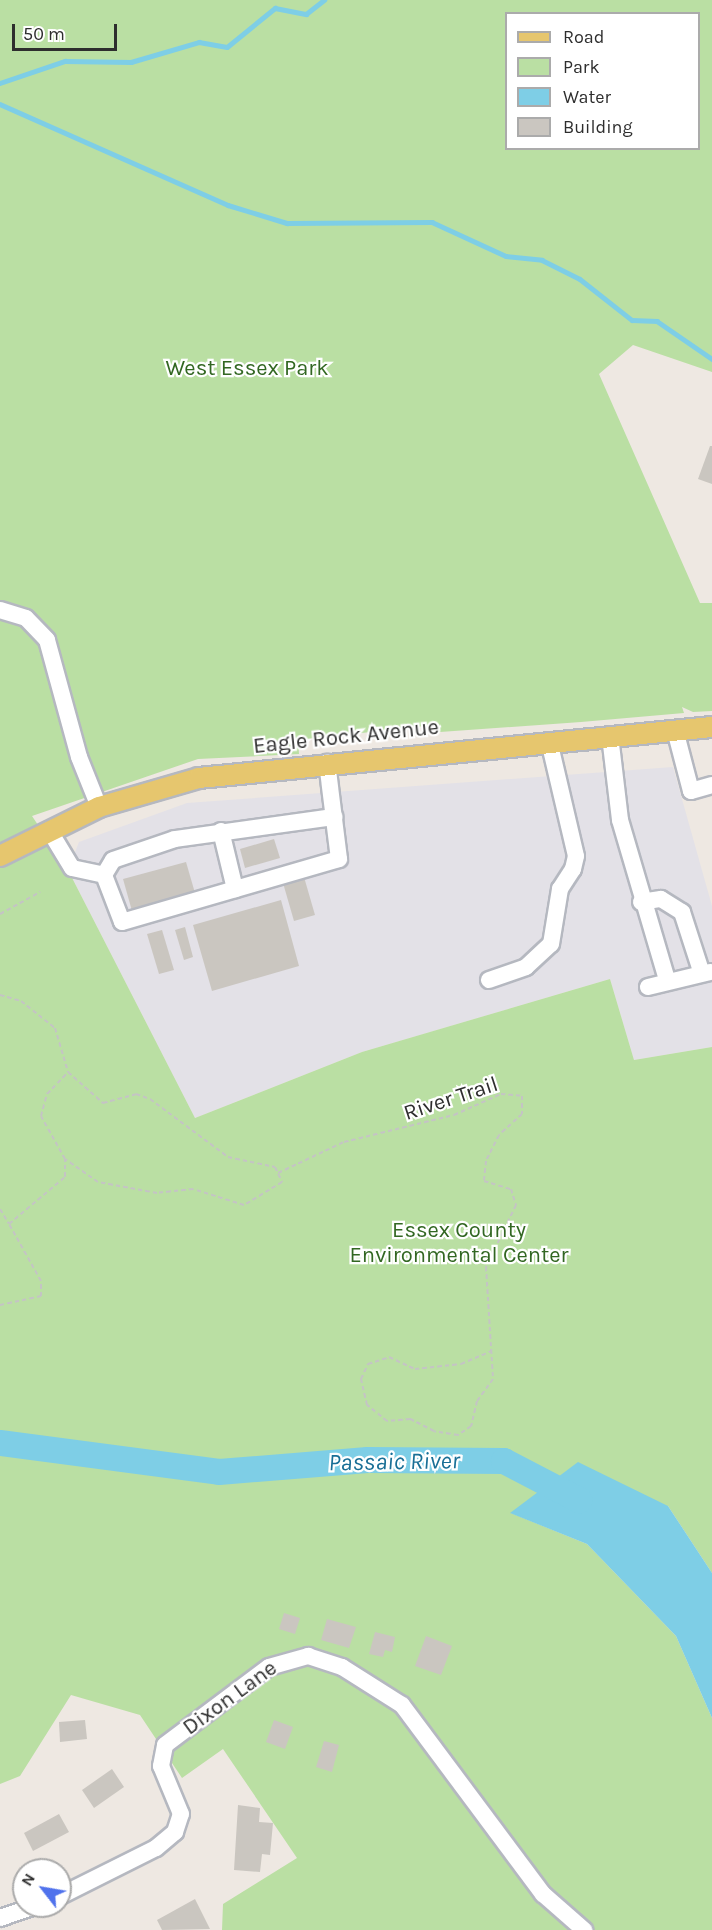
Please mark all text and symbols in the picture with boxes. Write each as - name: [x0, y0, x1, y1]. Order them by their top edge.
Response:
- scale bar: [15, 12, 120, 50]
- legend: [505, 12, 700, 150]
- text: 50 m: [23, 23, 65, 45]
- text: Road: [563, 26, 604, 48]
- text: Park: [563, 56, 600, 78]
- text: Water: [563, 86, 611, 108]
- text: Building: [563, 116, 633, 138]
- park label: West Essex Park: [165, 356, 329, 382]
- street label: Eagle Rock Avenue: [252, 714, 440, 760]
- street label: River Trail: [400, 1071, 502, 1127]
- park label: Essex County Environmental Center: [349, 1217, 569, 1268]
- water label: Passaic River: [328, 1446, 460, 1478]
- street label: Dixon Lane: [178, 1655, 282, 1741]
- north arrow: [12, 1858, 72, 1918]
- text: N: [17, 1870, 39, 1889]

